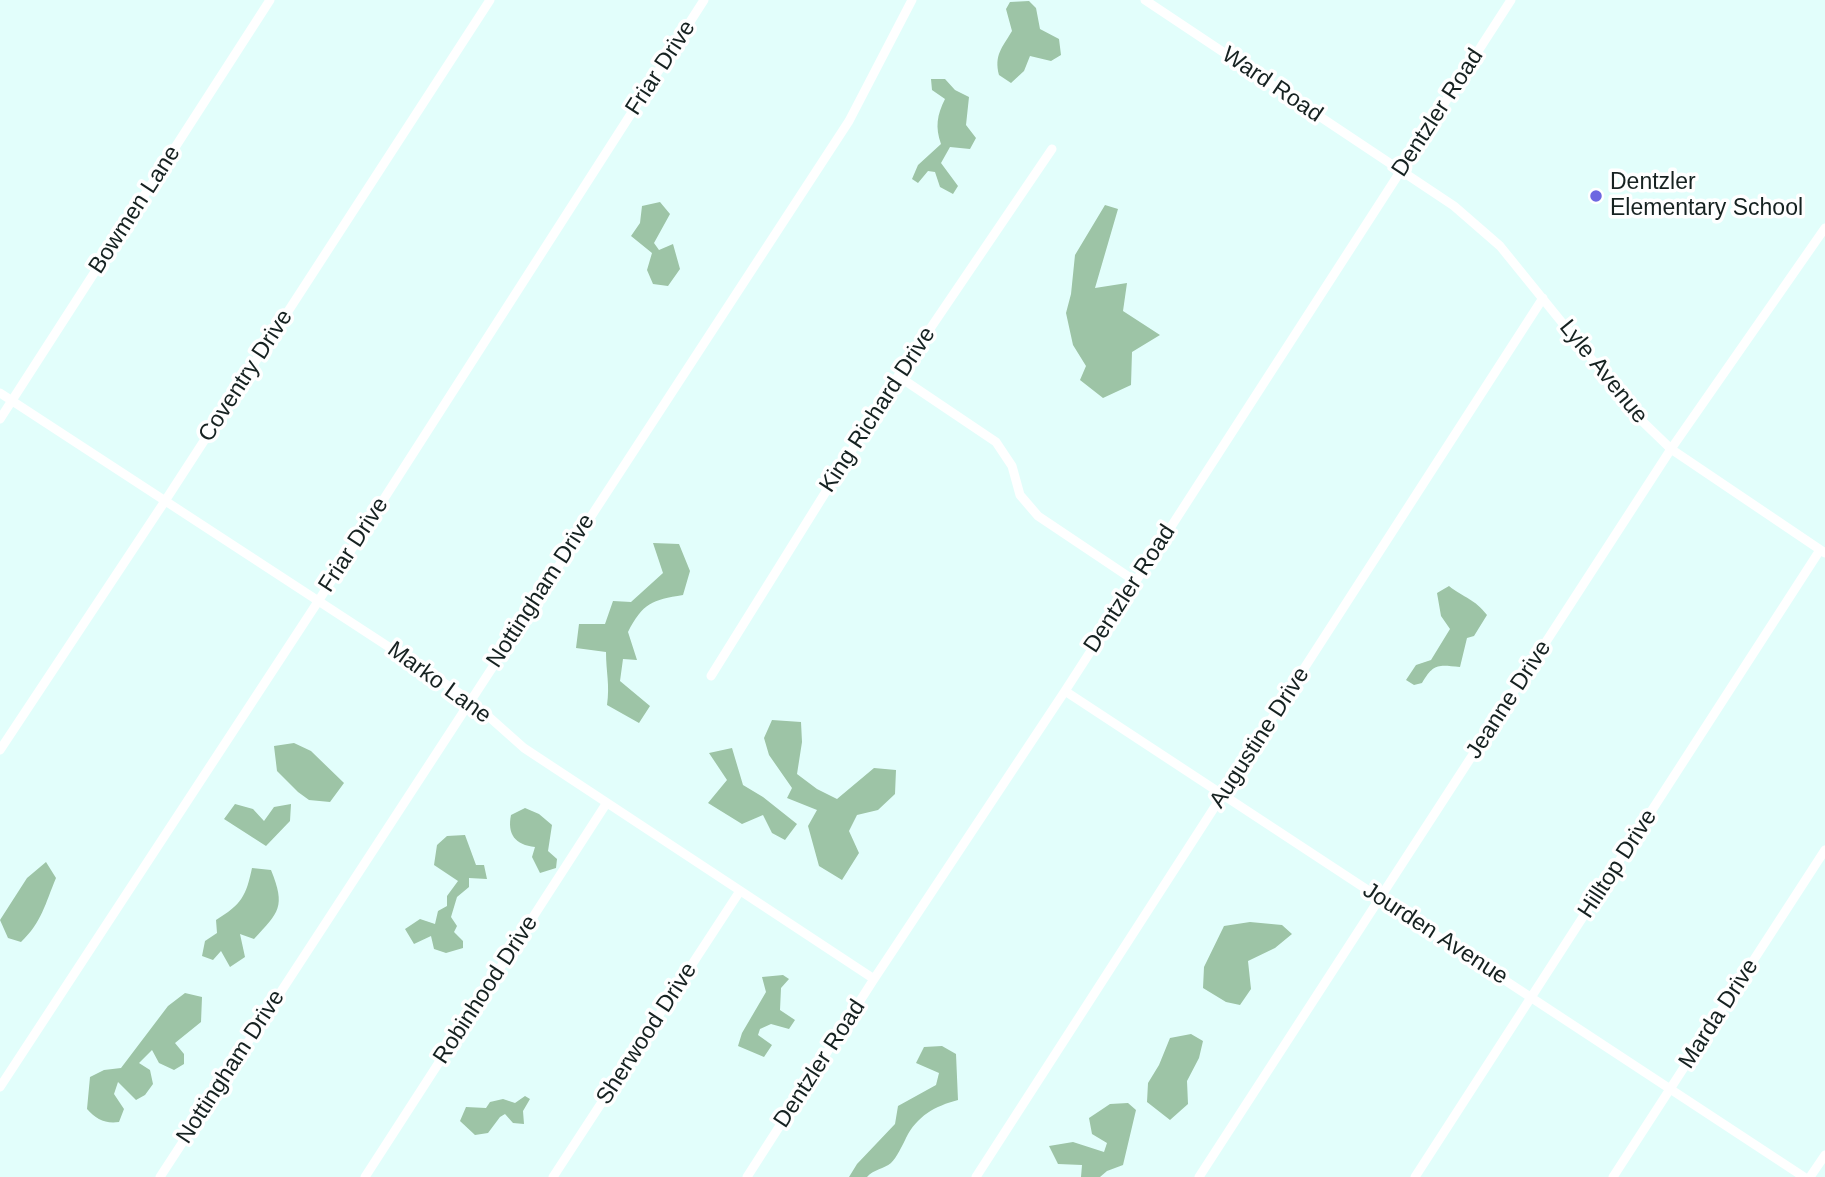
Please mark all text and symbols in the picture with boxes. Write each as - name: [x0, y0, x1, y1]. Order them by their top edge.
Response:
- street label: Friar Drive: [620, 15, 702, 121]
- street label: Ward Road: [1216, 41, 1328, 129]
- street label: Dentzler Road: [1386, 44, 1490, 182]
- street label: Bowmen Lane: [83, 141, 187, 279]
- place label: Dentzler Elementary School: [1610, 169, 1803, 223]
- marker: Dentzler Elementary School: [1588, 188, 1604, 204]
- street label: Coventry Drive: [193, 305, 299, 447]
- street label: Lyle Avenue: [1553, 315, 1653, 429]
- street label: King Richard Drive: [814, 322, 942, 498]
- street label: Friar Drive: [313, 492, 395, 598]
- street label: Nottingham Drive: [481, 509, 601, 673]
- street label: Dentzler Road: [1078, 520, 1182, 658]
- street label: Marko Lane: [382, 636, 496, 730]
- street label: Jeanne Drive: [1461, 636, 1557, 764]
- street label: Augustine Drive: [1204, 662, 1316, 814]
- street label: Hilltop Drive: [1573, 804, 1663, 924]
- street label: Jourden Avenue: [1357, 877, 1513, 991]
- street label: Robinhood Drive: [428, 911, 544, 1069]
- street label: Marda Drive: [1673, 954, 1765, 1074]
- street label: Sherwood Drive: [591, 958, 703, 1110]
- street label: Nottingham Drive: [171, 985, 291, 1149]
- street label: Dentzler Road: [768, 995, 872, 1133]

